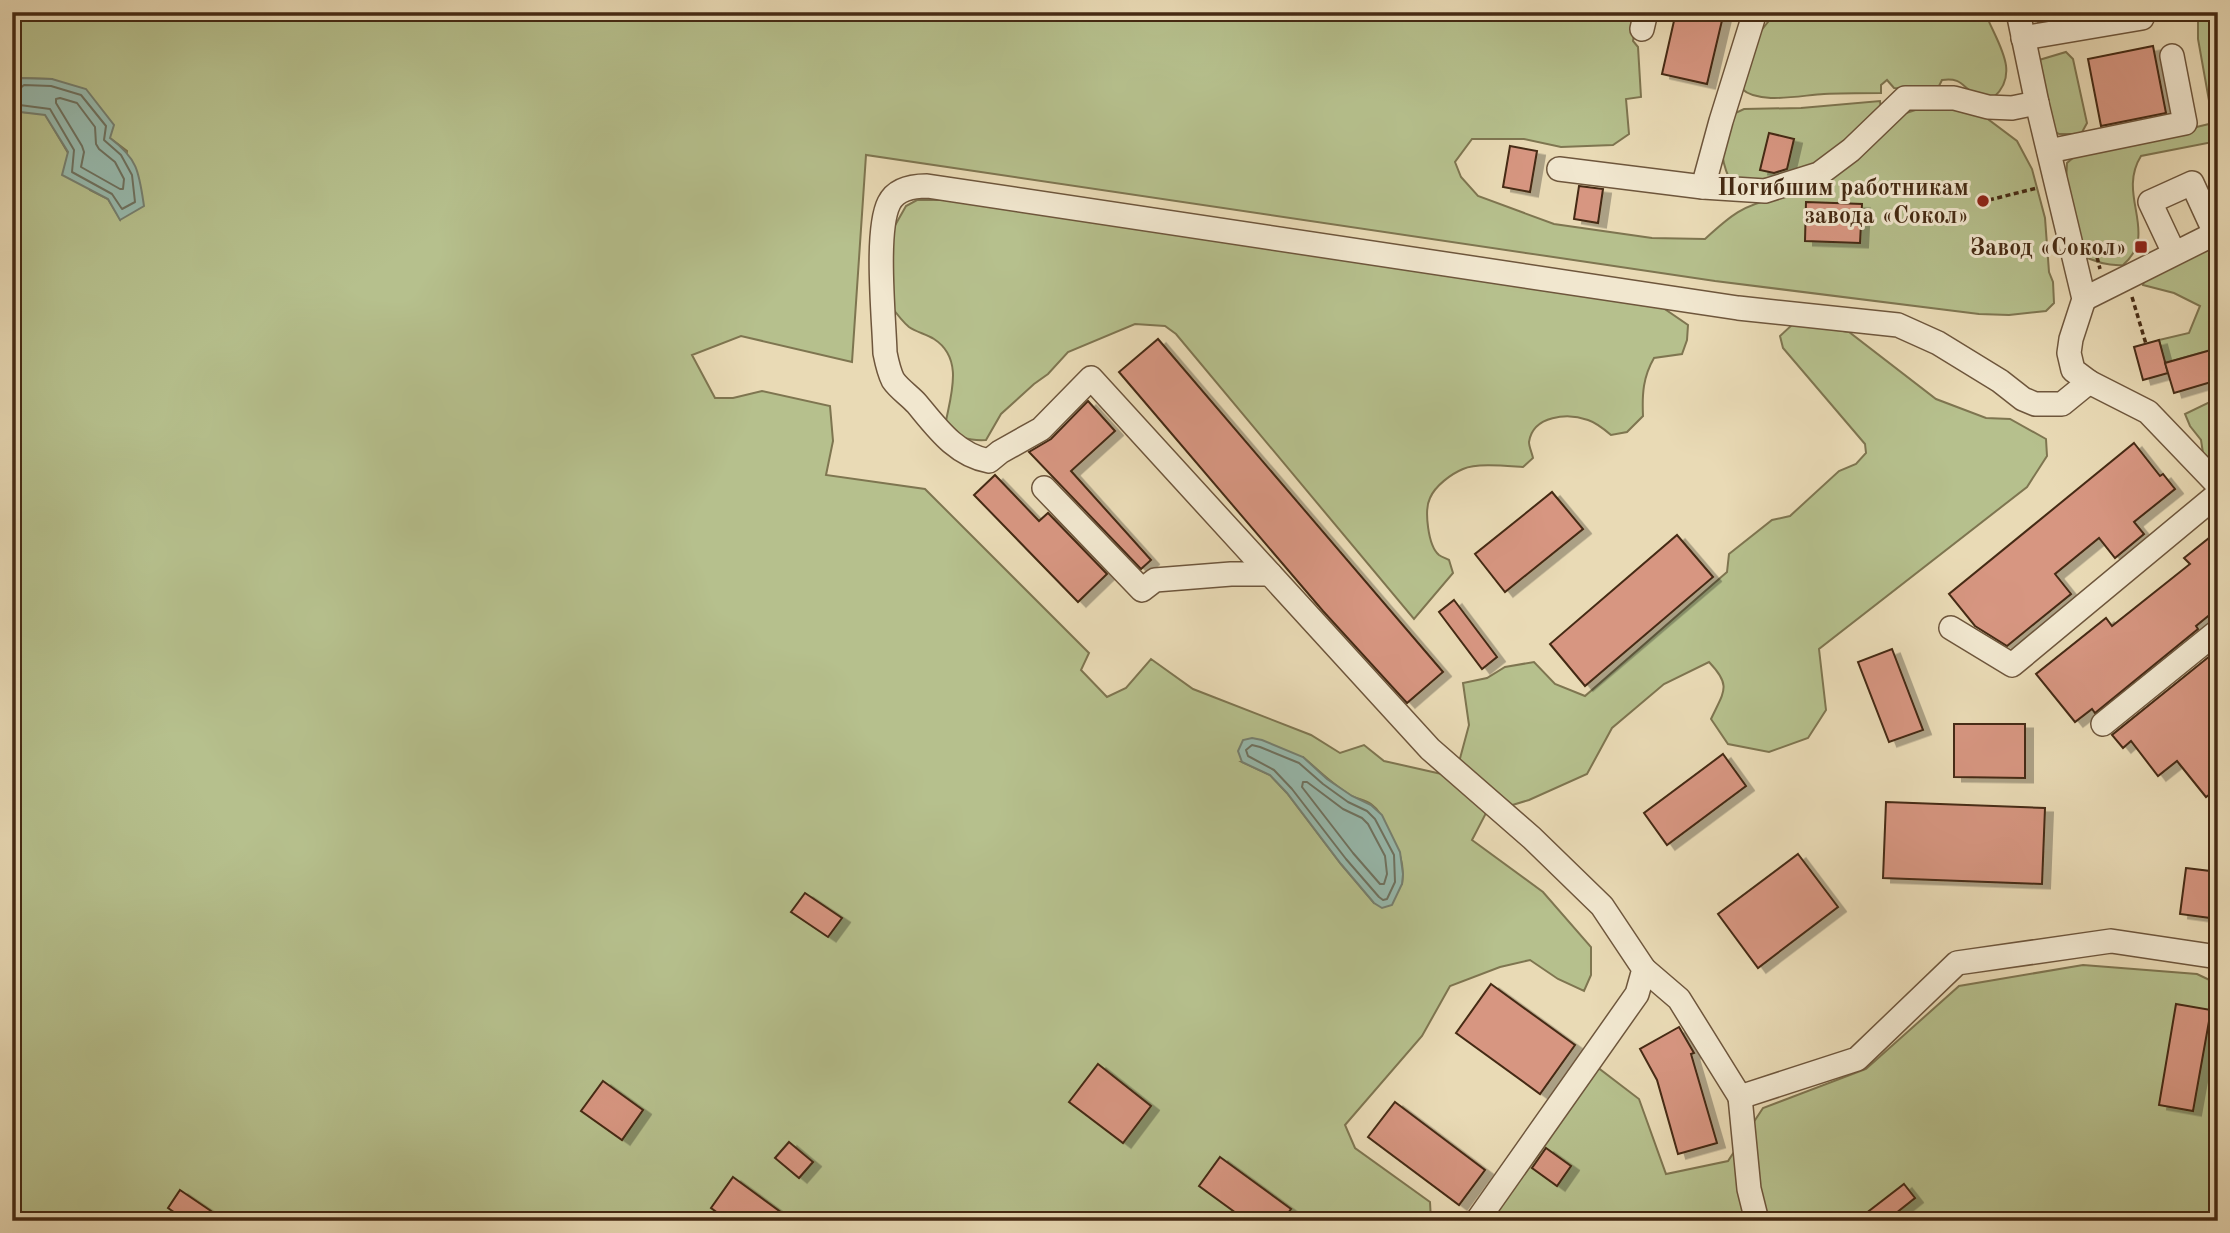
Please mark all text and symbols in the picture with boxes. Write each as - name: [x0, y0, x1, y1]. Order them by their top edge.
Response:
- place label: Погибшим работникам завода «Сокол»: [1717, 177, 1969, 229]
- marker: Погибшим работникам завода «Сокол»: [1975, 193, 1991, 209]
- place label: Завод «Сокол»: [1970, 237, 2127, 261]
- marker: Завод «Сокол»: [2133, 239, 2149, 255]

